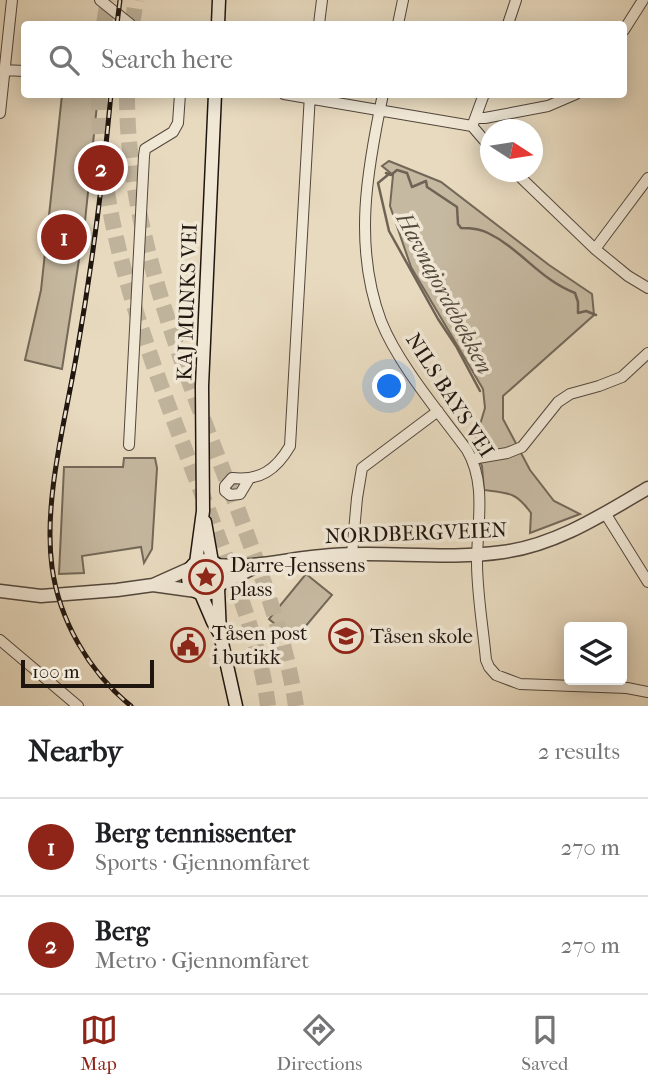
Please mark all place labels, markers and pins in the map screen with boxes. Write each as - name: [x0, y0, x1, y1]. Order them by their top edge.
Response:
- pin: 2: [78, 142, 124, 194]
- pin: 1: [41, 211, 87, 263]
- place label: Darre-Jenssens plass: [229, 553, 365, 601]
- place icon: Darre-Jenssens plass: [187, 558, 225, 596]
- school or university icon: Tåsen skole: [327, 617, 365, 655]
- place label: Tåsen post i butikk: [212, 621, 308, 669]
- place label: Tåsen skole: [370, 624, 473, 648]
- public building icon: Tåsen post i butikk: [169, 626, 207, 664]

